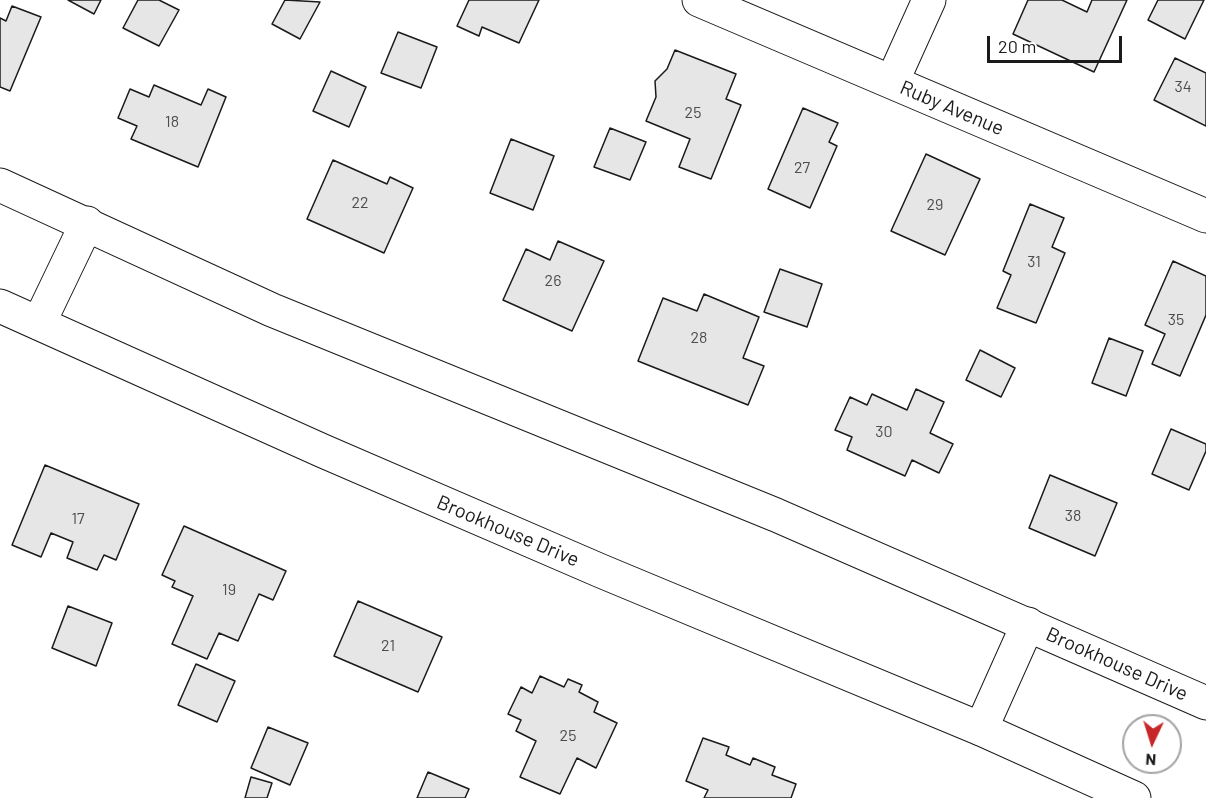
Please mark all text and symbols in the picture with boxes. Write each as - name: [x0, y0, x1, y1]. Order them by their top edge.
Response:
- scale bar: [990, 24, 1125, 62]
- text: 20 m: [998, 35, 1036, 57]
- street label: Ruby Avenue: [896, 75, 1008, 141]
- house number: 34: [1174, 77, 1192, 97]
- house number: 25: [685, 103, 701, 123]
- house number: 18: [165, 112, 179, 132]
- house number: 27: [794, 158, 810, 178]
- house number: 22: [351, 193, 369, 213]
- house number: 29: [927, 195, 943, 215]
- house number: 31: [1027, 252, 1041, 272]
- house number: 26: [545, 271, 561, 291]
- house number: 35: [1168, 310, 1184, 330]
- house number: 28: [691, 328, 707, 348]
- house number: 30: [875, 422, 893, 442]
- street label: Brookhouse Drive: [433, 490, 583, 572]
- house number: 38: [1065, 506, 1081, 526]
- house number: 17: [71, 509, 85, 529]
- house number: 19: [222, 580, 236, 600]
- street label: Brookhouse Drive: [1042, 622, 1192, 706]
- house number: 21: [381, 636, 395, 656]
- north arrow: [1122, 714, 1182, 774]
- house number: 25: [560, 726, 576, 746]
- text: N: [1145, 751, 1157, 770]

